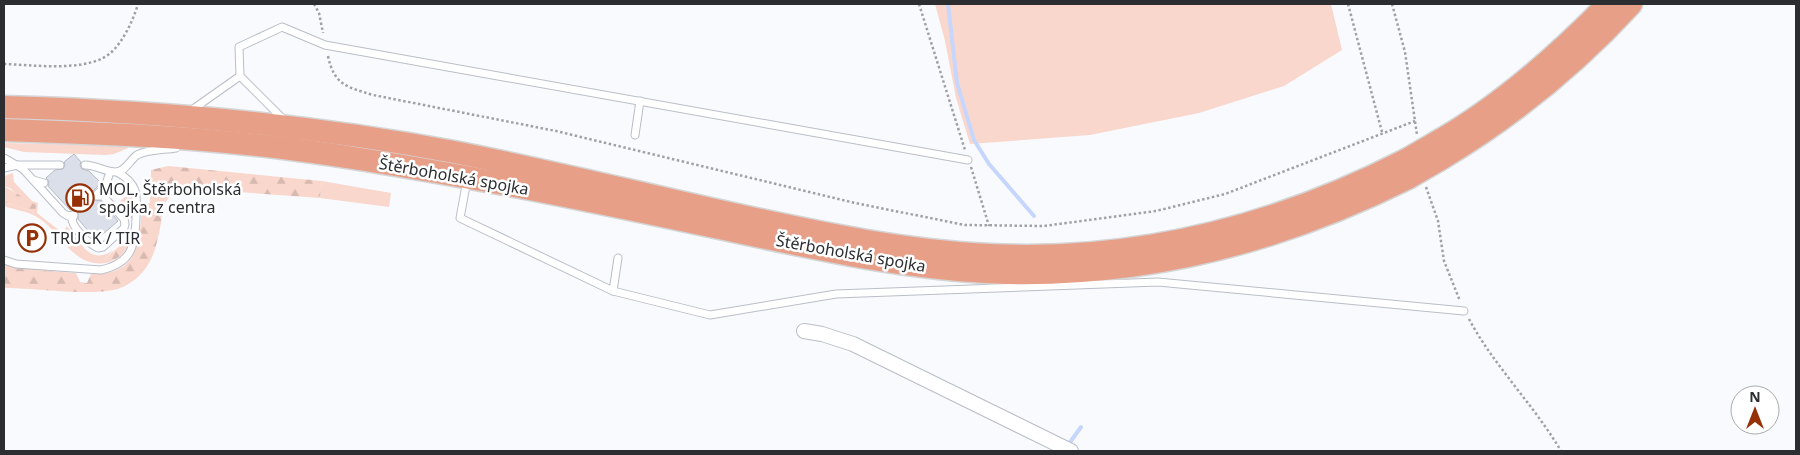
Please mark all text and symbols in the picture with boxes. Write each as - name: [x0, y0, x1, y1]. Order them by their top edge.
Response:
- street label: Štěrboholská spojka: [377, 152, 531, 200]
- place label: MOL, Štěrboholská spojka, z centra: [99, 178, 241, 218]
- fuel station icon: MOL, Štěrboholská spojka, z centra: [65, 183, 95, 213]
- parking icon: TRUCK / TIR: [17, 223, 47, 253]
- place label: TRUCK / TIR: [51, 227, 140, 249]
- street label: Štěrboholská spojka: [774, 229, 928, 277]
- north arrow: [1730, 385, 1780, 435]
- text: N: [1749, 387, 1761, 406]

